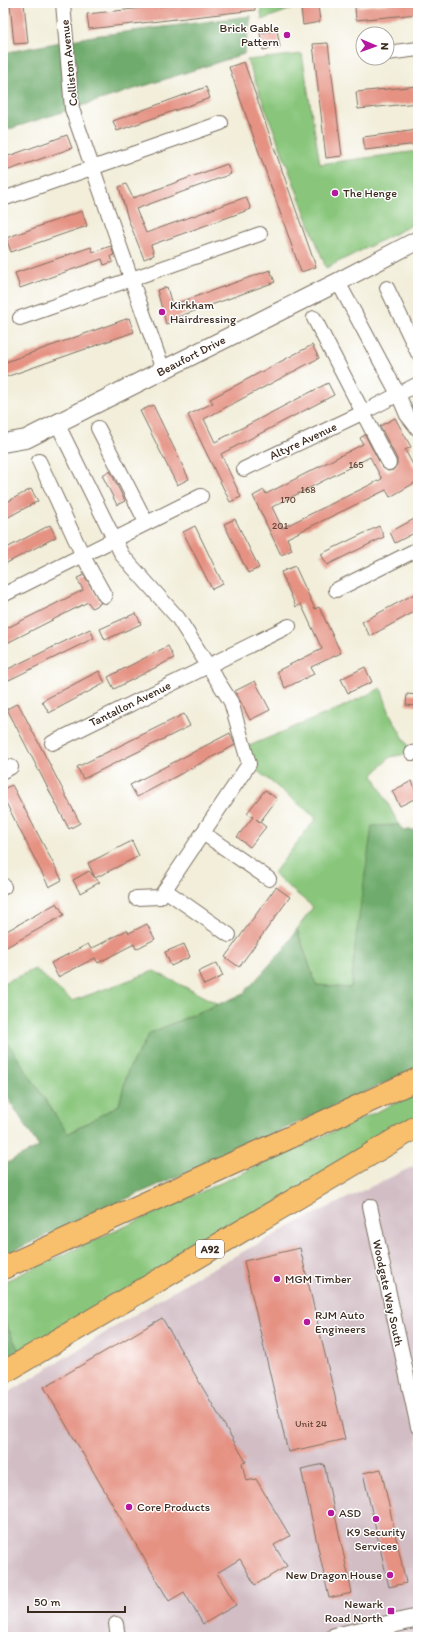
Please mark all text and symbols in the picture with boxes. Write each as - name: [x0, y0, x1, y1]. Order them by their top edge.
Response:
- street label: Colliston Avenue: [57, 19, 81, 107]
- place label: Brick Gable Pattern: [219, 21, 280, 49]
- north arrow: [355, 26, 395, 66]
- marker: Brick Gable Pattern: [282, 30, 292, 40]
- text: N: [378, 42, 391, 50]
- place label: The Henge: [343, 186, 397, 200]
- marker: The Henge: [330, 188, 340, 198]
- place label: Kirkham Hairdressing: [170, 298, 237, 326]
- marker: Kirkham Hairdressing: [157, 307, 167, 317]
- street label: Beaufort Drive: [154, 333, 228, 379]
- street label: Altyre Avenue: [267, 419, 339, 463]
- house number: 165: [348, 458, 364, 471]
- house number: 168: [300, 483, 316, 496]
- house number: 170: [280, 493, 296, 506]
- house number: 201: [272, 519, 288, 532]
- street label: Tantallon Avenue: [87, 678, 173, 730]
- street label: Woodgate Way South: [370, 1238, 406, 1348]
- road number: A92: [196, 1240, 224, 1258]
- place label: MGM Timber: [285, 1272, 352, 1286]
- marker: MGM Timber: [272, 1274, 282, 1284]
- place label: RJM Auto Engineers: [315, 1308, 366, 1336]
- marker: RJM Auto Engineers: [302, 1317, 312, 1327]
- house number: Unit 24: [295, 1417, 327, 1430]
- place label: Core Products: [137, 1500, 210, 1514]
- marker: Core Products: [124, 1502, 134, 1512]
- place label: ASD: [339, 1506, 361, 1520]
- marker: ASD: [326, 1508, 336, 1518]
- marker: K9 Security Services: [371, 1514, 381, 1524]
- place label: K9 Security Services: [346, 1525, 406, 1553]
- place label: New Dragon House: [285, 1568, 382, 1582]
- marker: New Dragon House: [385, 1570, 395, 1580]
- scale bar: [28, 1588, 125, 1614]
- text: 50 m: [34, 1595, 60, 1609]
- place label: Newark Road North: [325, 1597, 384, 1625]
- marker: Newark Road North: [386, 1606, 396, 1616]

